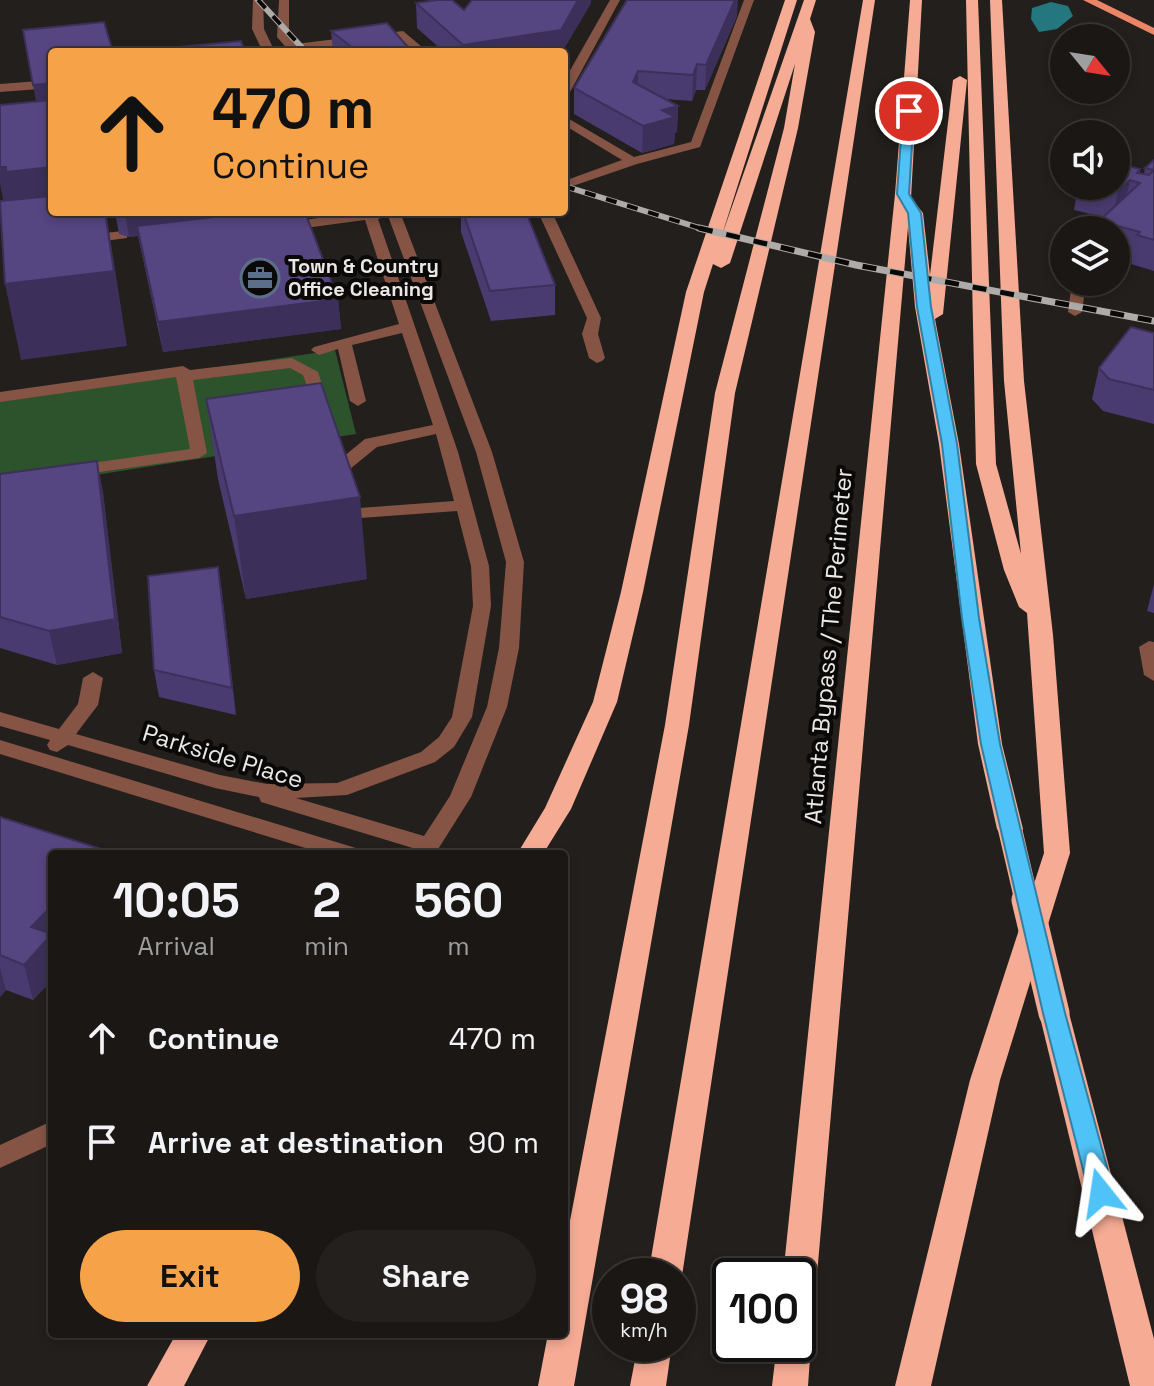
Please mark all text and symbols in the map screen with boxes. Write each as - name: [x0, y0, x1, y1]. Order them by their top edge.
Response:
- north arrow: [1050, 24, 1130, 104]
- map controls: [1050, 24, 1130, 296]
- text: 470 m: [212, 73, 374, 144]
- pin: [875, 77, 943, 145]
- icon: ahead: [80, 80, 184, 184]
- icon: arrive: [887, 89, 931, 133]
- button: sound: [1050, 120, 1130, 200]
- text: Continue: [212, 143, 369, 189]
- button: layers: [1050, 216, 1130, 296]
- place label: Town & Country Office Cleaning: [288, 253, 439, 302]
- office icon: Town & Country Office Cleaning: [239, 257, 281, 299]
- street label: Atlanta Bypass / The Perimeter: [797, 467, 859, 825]
- street label: Parkside Place: [139, 717, 307, 795]
- text: 10:05: [113, 870, 240, 931]
- text: 2: [312, 870, 341, 931]
- text: 560: [414, 870, 503, 931]
- text: Arrival: [138, 929, 215, 963]
- text: min: [304, 929, 349, 963]
- text: m: [447, 929, 470, 963]
- icon: ahead: [80, 1016, 124, 1060]
- text: Continue: [148, 1019, 279, 1058]
- text: 470 m: [449, 1019, 536, 1058]
- icon: arrive: [80, 1120, 124, 1164]
- text: Arrive at destination: [148, 1123, 444, 1162]
- text: 90 m: [468, 1123, 539, 1162]
- position arrow: [1059, 1151, 1143, 1235]
- button: Exit: [80, 1230, 300, 1322]
- button: Share: [316, 1230, 536, 1322]
- speed limit sign: 100: [712, 1258, 816, 1362]
- text: 98: [620, 1274, 668, 1325]
- text: km/h: [620, 1317, 668, 1343]

